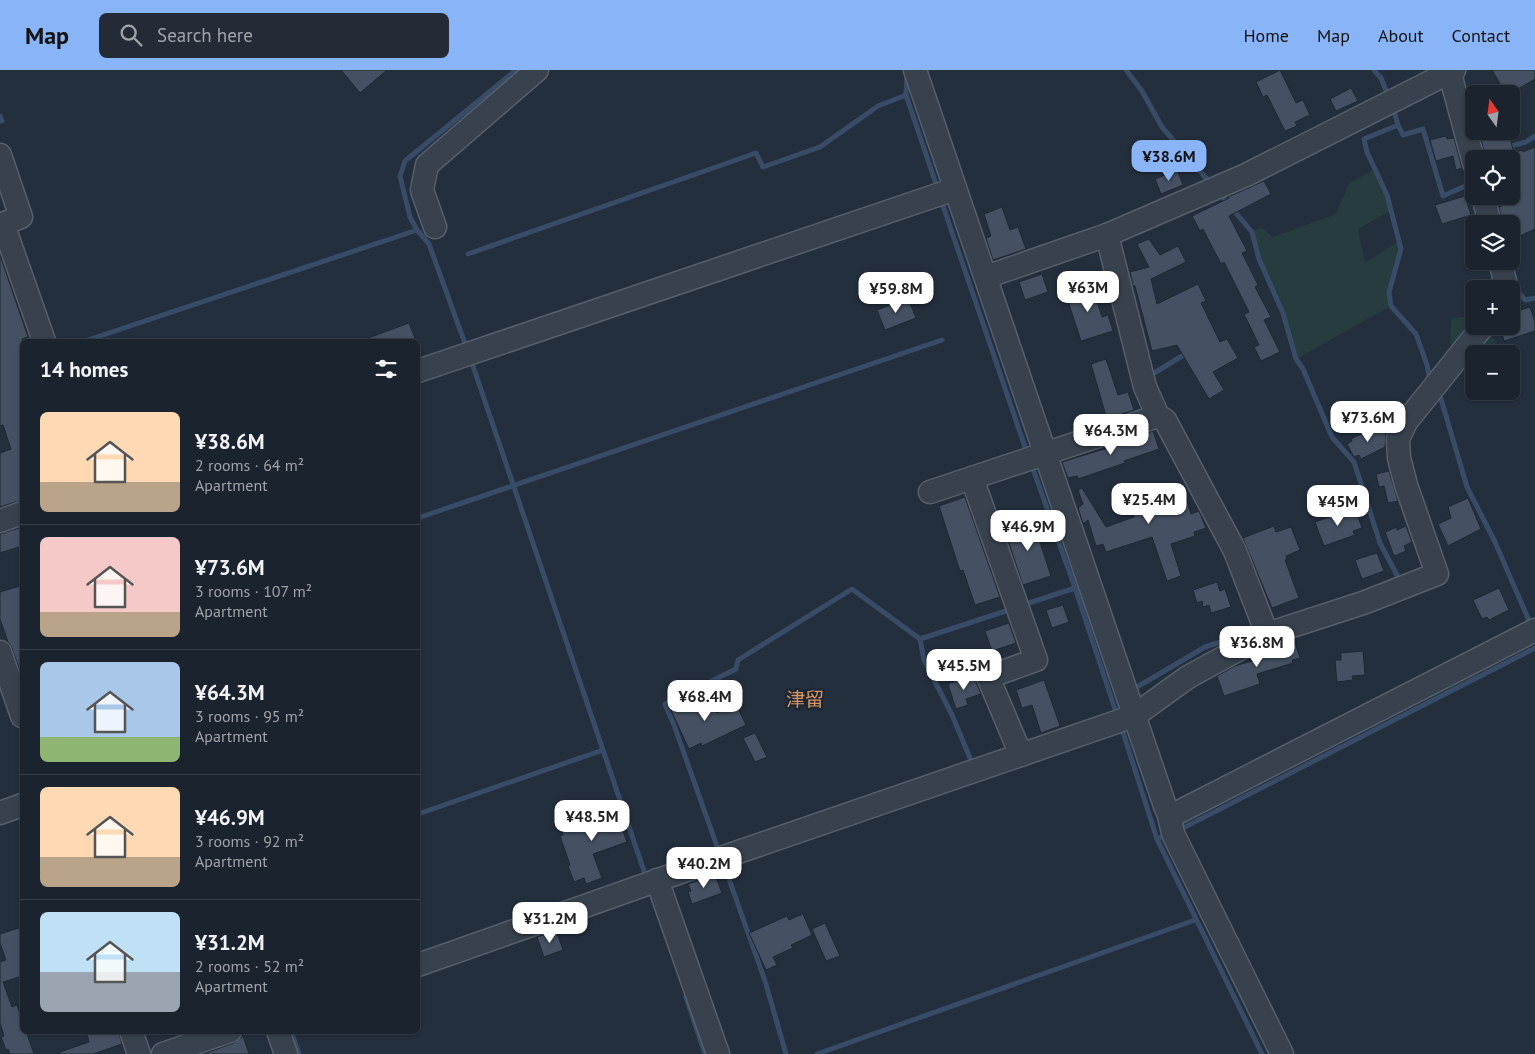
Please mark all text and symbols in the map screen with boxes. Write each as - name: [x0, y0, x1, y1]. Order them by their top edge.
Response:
- search box: [99, 13, 449, 58]
- text: Map: [25, 20, 69, 51]
- icon: search: [117, 21, 145, 49]
- text: Search here: [157, 23, 253, 47]
- text: Home: [1243, 24, 1289, 47]
- text: Map: [1317, 24, 1350, 47]
- text: About: [1378, 24, 1424, 47]
- text: Contact: [1452, 24, 1510, 47]
- north arrow: [1465, 85, 1520, 140]
- map controls: [1465, 85, 1520, 400]
- pin: ¥38.6M: [1128, 140, 1210, 182]
- text: ¥38.6M: [1142, 146, 1196, 166]
- button: locate: [1465, 150, 1520, 205]
- button: layers: [1465, 215, 1520, 270]
- pin: ¥63M: [1058, 270, 1118, 313]
- pin: ¥59.8M: [855, 272, 937, 314]
- text: ¥63M: [1068, 277, 1108, 297]
- text: ¥59.8M: [869, 278, 923, 298]
- button: +: [1465, 280, 1520, 335]
- button: −: [1465, 345, 1520, 400]
- icon: filters: [372, 355, 400, 383]
- text: 14 homes: [40, 356, 128, 383]
- pin: ¥73.6M: [1327, 400, 1409, 443]
- text: ¥73.6M: [1341, 407, 1395, 427]
- pin: ¥64.3M: [1070, 414, 1152, 456]
- text: ¥64.3M: [1084, 420, 1138, 440]
- text: ¥38.6M: [195, 428, 265, 455]
- icon: home: [80, 432, 140, 492]
- text: 2 rooms · 64 m²: [195, 455, 304, 475]
- text: Apartment: [195, 475, 268, 495]
- pin: ¥25.4M: [1108, 482, 1190, 525]
- pin: ¥45M: [1308, 484, 1368, 527]
- text: ¥25.4M: [1122, 489, 1176, 509]
- text: ¥45M: [1318, 491, 1358, 511]
- pin: ¥46.9M: [987, 510, 1069, 552]
- text: ¥46.9M: [1001, 516, 1055, 536]
- text: ¥73.6M: [195, 554, 265, 581]
- icon: home: [80, 557, 140, 617]
- text: 3 rooms · 107 m²: [195, 581, 312, 601]
- text: Apartment: [195, 601, 268, 621]
- pin: ¥36.8M: [1216, 626, 1298, 668]
- text: ¥36.8M: [1230, 632, 1284, 652]
- pin: ¥45.5M: [923, 648, 1005, 691]
- text: ¥45.5M: [937, 655, 991, 675]
- text: ¥64.3M: [195, 679, 265, 706]
- pin: ¥68.4M: [664, 680, 746, 722]
- icon: home: [80, 682, 140, 742]
- text: ¥68.4M: [678, 686, 732, 706]
- district label: 津留: [786, 687, 824, 711]
- text: 3 rooms · 95 m²: [195, 706, 304, 726]
- text: Apartment: [195, 726, 268, 746]
- pin: ¥48.5M: [551, 800, 633, 842]
- text: ¥46.9M: [195, 804, 265, 831]
- text: ¥48.5M: [565, 806, 619, 826]
- icon: home: [80, 807, 140, 867]
- text: 3 rooms · 92 m²: [195, 831, 304, 851]
- pin: ¥40.2M: [663, 846, 745, 889]
- text: Apartment: [195, 851, 268, 871]
- text: ¥40.2M: [677, 853, 731, 873]
- pin: ¥31.2M: [509, 902, 591, 944]
- text: ¥31.2M: [523, 908, 577, 928]
- text: ¥31.2M: [195, 929, 265, 956]
- icon: home: [80, 932, 140, 992]
- text: 2 rooms · 52 m²: [195, 956, 304, 976]
- text: Apartment: [195, 976, 268, 996]

